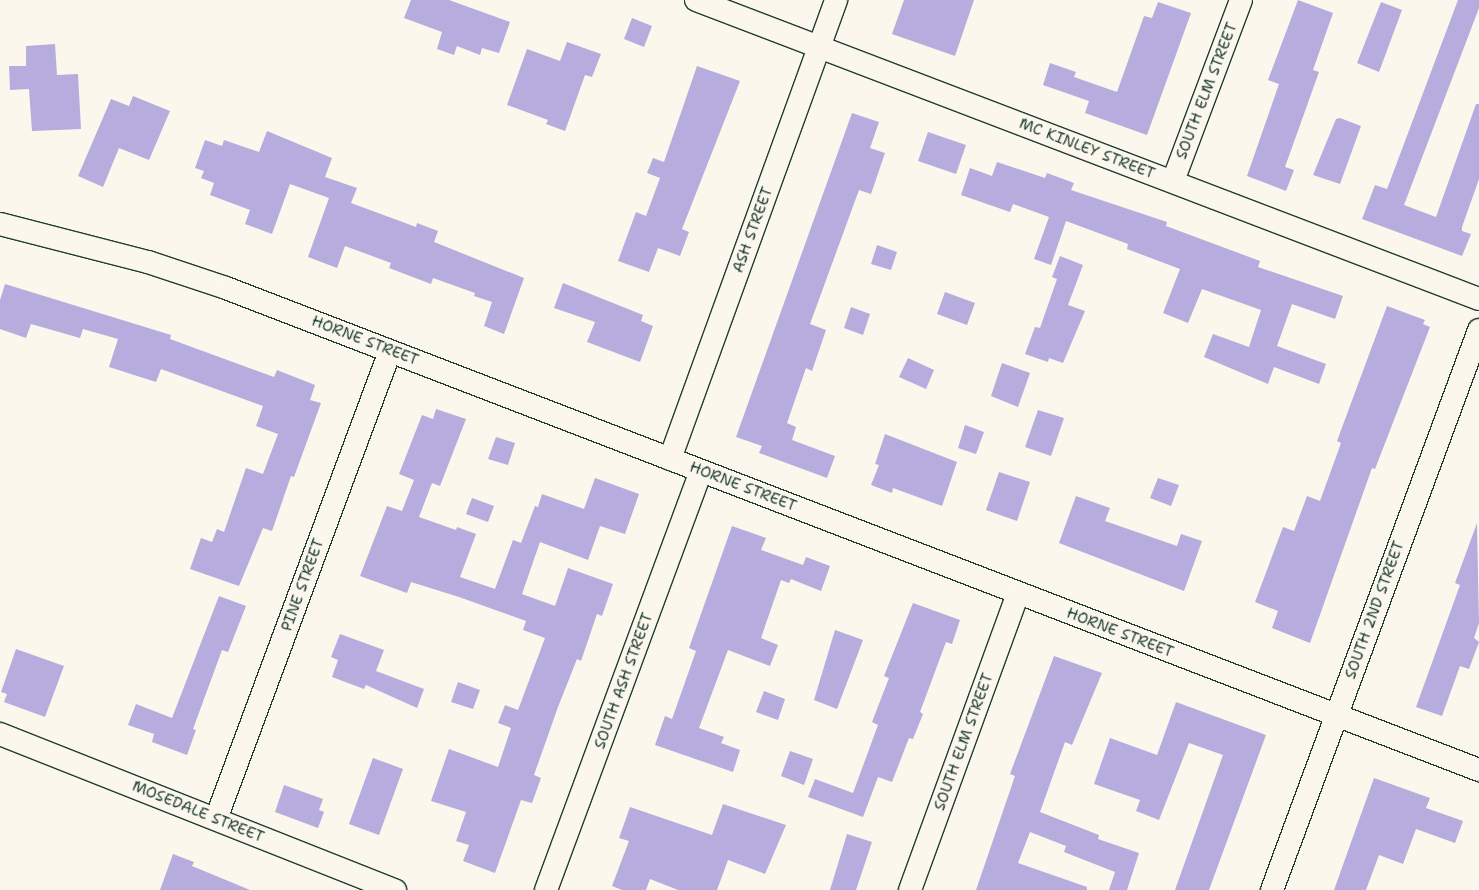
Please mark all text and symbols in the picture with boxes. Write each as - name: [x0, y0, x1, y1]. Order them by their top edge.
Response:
- street label: SOUTH ELM STREET: [1173, 20, 1241, 162]
- street label: MC KINLEY STREET: [1017, 115, 1157, 183]
- street label: ASH STREET: [729, 185, 777, 275]
- street label: HORNE STREET: [309, 312, 421, 370]
- street label: HORNE STREET: [687, 458, 799, 516]
- street label: PINE STREET: [278, 536, 328, 634]
- street label: SOUTH 2ND STREET: [1342, 539, 1408, 681]
- street label: HORNE STREET: [1064, 604, 1176, 662]
- street label: SOUTH ASH STREET: [591, 611, 657, 751]
- street label: SOUTH ELM STREET: [931, 671, 997, 813]
- street label: MOSEDALE STREET: [129, 777, 267, 847]

